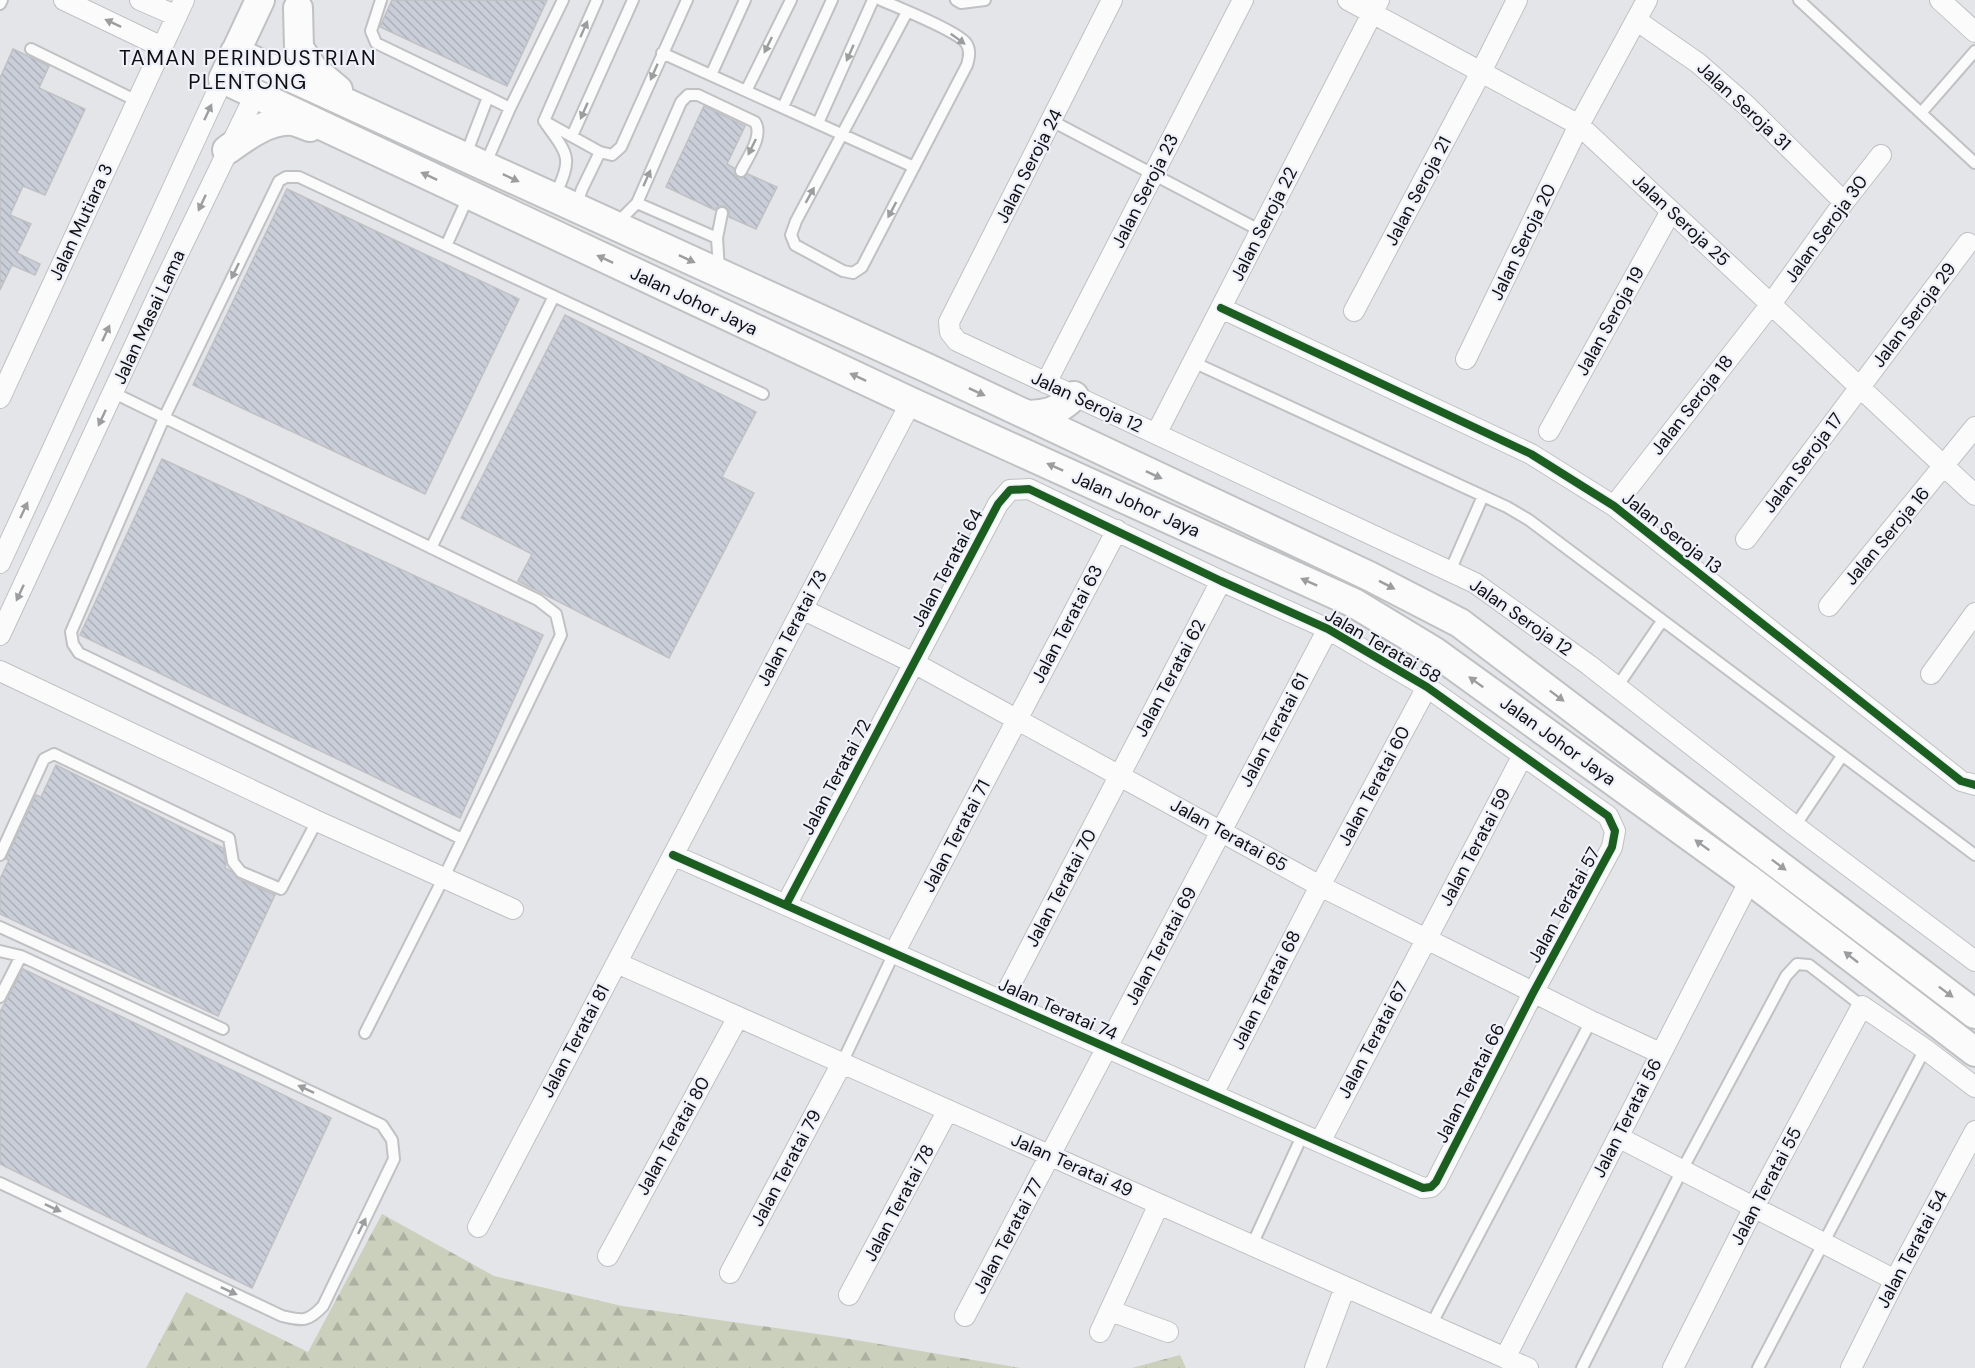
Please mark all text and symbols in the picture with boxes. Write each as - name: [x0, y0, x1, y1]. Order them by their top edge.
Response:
- one-way arrow: [105, 19, 122, 28]
- one-way arrow: [579, 20, 589, 38]
- one-way arrow: [950, 33, 966, 45]
- one-way arrow: [764, 37, 773, 54]
- district label: TAMAN PERINDUSTRIAN PLENTONG: [119, 44, 377, 96]
- one-way arrow: [845, 45, 854, 62]
- street label: Jalan Seroja 31: [1692, 56, 1796, 156]
- one-way arrow: [649, 64, 658, 81]
- one-way arrow: [579, 102, 588, 119]
- one-way arrow: [203, 103, 212, 120]
- street label: Jalan Seroja 24: [990, 105, 1068, 227]
- street label: Jalan Seroja 23: [1106, 130, 1184, 252]
- street label: Jalan Seroja 21: [1379, 132, 1457, 250]
- one-way arrow: [748, 139, 757, 156]
- street label: Jalan Mutiara 3: [43, 160, 119, 284]
- street label: Jalan Seroja 22: [1225, 163, 1303, 285]
- street label: Jalan Seroja 25: [1627, 168, 1735, 272]
- one-way arrow: [642, 169, 652, 187]
- street label: Jalan Seroja 30: [1779, 170, 1873, 288]
- one-way arrow: [419, 171, 437, 181]
- one-way arrow: [503, 174, 520, 183]
- street label: Jalan Seroja 20: [1484, 180, 1562, 304]
- one-way arrow: [805, 186, 815, 203]
- one-way arrow: [198, 194, 207, 211]
- one-way arrow: [887, 201, 896, 218]
- street label: Jalan Masai Lama: [107, 246, 191, 388]
- one-way arrow: [597, 254, 614, 263]
- one-way arrow: [678, 254, 695, 263]
- street label: Jalan Seroja 29: [1867, 258, 1961, 372]
- street label: Jalan Johor Jaya: [627, 261, 761, 341]
- one-way arrow: [231, 262, 240, 279]
- street label: Jalan Seroja 19: [1570, 262, 1650, 380]
- one-way arrow: [101, 324, 110, 341]
- street label: Jalan Seroja 18: [1645, 350, 1739, 460]
- street label: Jalan Seroja 12: [1027, 366, 1147, 438]
- one-way arrow: [849, 373, 866, 382]
- one-way arrow: [969, 388, 986, 397]
- street label: Jalan Seroja 17: [1757, 408, 1849, 518]
- one-way arrow: [98, 409, 107, 426]
- one-way arrow: [1046, 462, 1064, 472]
- street label: Jalan Johor Jaya: [1068, 465, 1204, 543]
- one-way arrow: [1146, 470, 1164, 480]
- street label: Jalan Seroja 16: [1839, 482, 1935, 590]
- street label: Jalan Seroja 13: [1617, 486, 1727, 580]
- one-way arrow: [20, 502, 29, 519]
- street label: Jalan Teratai 64: [906, 505, 988, 631]
- street label: Jalan Teratai 63: [1026, 561, 1108, 687]
- street label: Jalan Teratai 73: [751, 566, 833, 690]
- street label: Jalan Seroja 12: [1465, 573, 1577, 661]
- one-way arrow: [1301, 578, 1318, 587]
- one-way arrow: [1379, 580, 1396, 590]
- one-way arrow: [15, 585, 24, 602]
- street label: Jalan Teratai 58: [1320, 603, 1446, 689]
- street label: Jalan Teratai 62: [1129, 615, 1211, 741]
- street label: Jalan Teratai 61: [1234, 669, 1314, 791]
- one-way arrow: [1469, 676, 1485, 688]
- one-way arrow: [1550, 690, 1565, 702]
- street label: Jalan Johor Jaya: [1495, 691, 1621, 791]
- street label: Jalan Teratai 72: [795, 715, 877, 839]
- street label: Jalan Teratai 60: [1332, 722, 1416, 850]
- street label: Jalan Teratai 71: [916, 776, 996, 896]
- street label: Jalan Teratai 59: [1434, 784, 1516, 910]
- street label: Jalan Teratai 65: [1166, 793, 1292, 877]
- street label: Jalan Teratai 70: [1020, 825, 1102, 951]
- one-way arrow: [1695, 840, 1710, 852]
- street label: Jalan Teratai 57: [1522, 843, 1606, 967]
- one-way arrow: [1772, 859, 1787, 871]
- street label: Jalan Teratai 69: [1120, 883, 1202, 1009]
- street label: Jalan Teratai 68: [1226, 926, 1306, 1054]
- one-way arrow: [1843, 951, 1859, 963]
- street label: Jalan Teratai 74: [995, 972, 1121, 1046]
- street label: Jalan Teratai 67: [1332, 977, 1414, 1103]
- street label: Jalan Teratai 81: [535, 980, 615, 1102]
- one-way arrow: [1938, 985, 1953, 997]
- street label: Jalan Teratai 66: [1430, 1019, 1510, 1147]
- street label: Jalan Teratai 56: [1587, 1054, 1667, 1182]
- street label: Jalan Teratai 80: [631, 1073, 715, 1199]
- one-way arrow: [297, 1084, 315, 1094]
- street label: Jalan Teratai 79: [745, 1105, 827, 1231]
- street label: Jalan Teratai 55: [1725, 1123, 1807, 1249]
- street label: Jalan Teratai 49: [1007, 1127, 1137, 1203]
- street label: Jalan Teratai 78: [858, 1140, 940, 1266]
- street label: Jalan Teratai 77: [967, 1174, 1049, 1298]
- street label: Jalan Teratai 54: [1871, 1186, 1953, 1312]
- one-way arrow: [44, 1203, 61, 1212]
- one-way arrow: [358, 1217, 367, 1234]
- one-way arrow: [221, 1287, 238, 1296]

